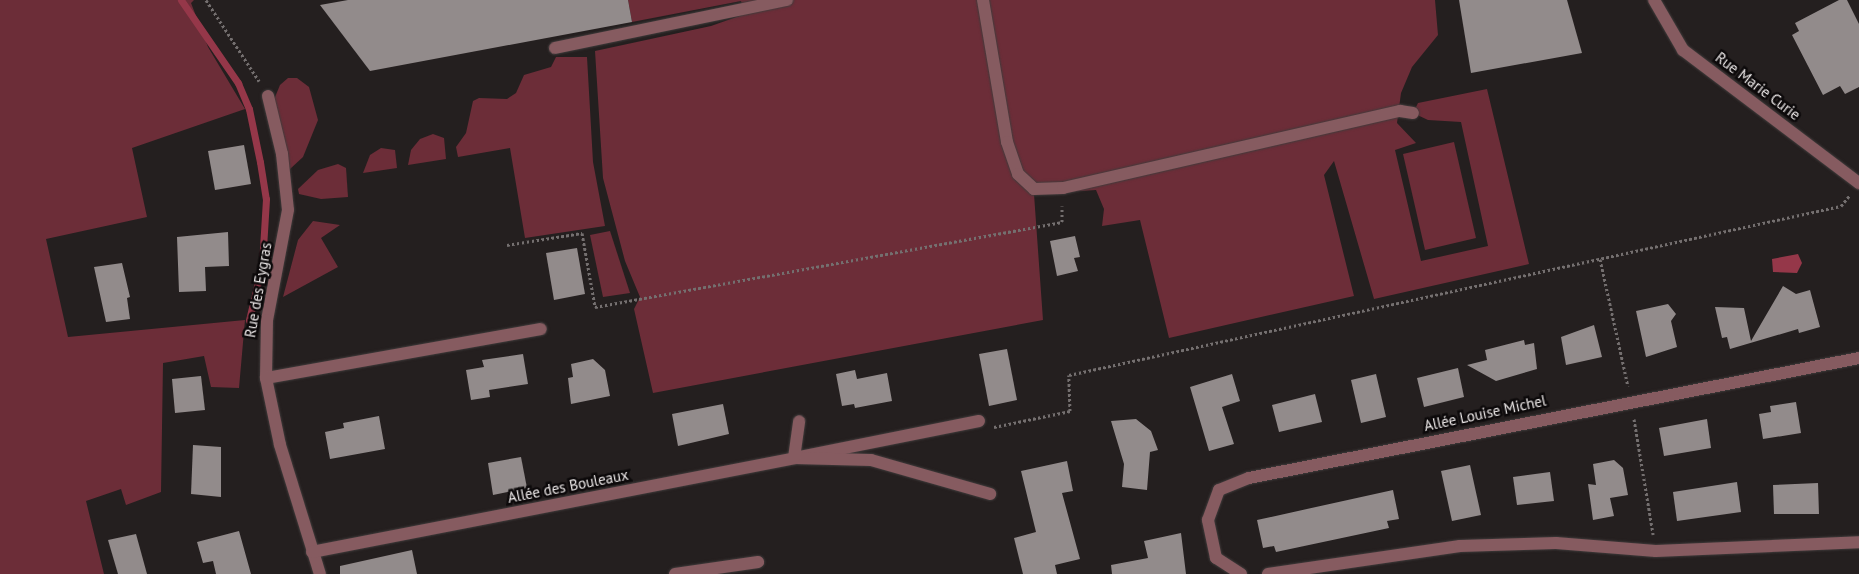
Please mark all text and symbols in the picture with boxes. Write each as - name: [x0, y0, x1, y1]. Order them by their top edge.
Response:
- street label: Rue Marie Curie: [1712, 48, 1804, 124]
- street label: Rue des Eygras: [241, 241, 275, 339]
- street label: Allée Louise Michel: [1422, 391, 1548, 435]
- street label: Allée des Bouleaux: [506, 465, 630, 507]

